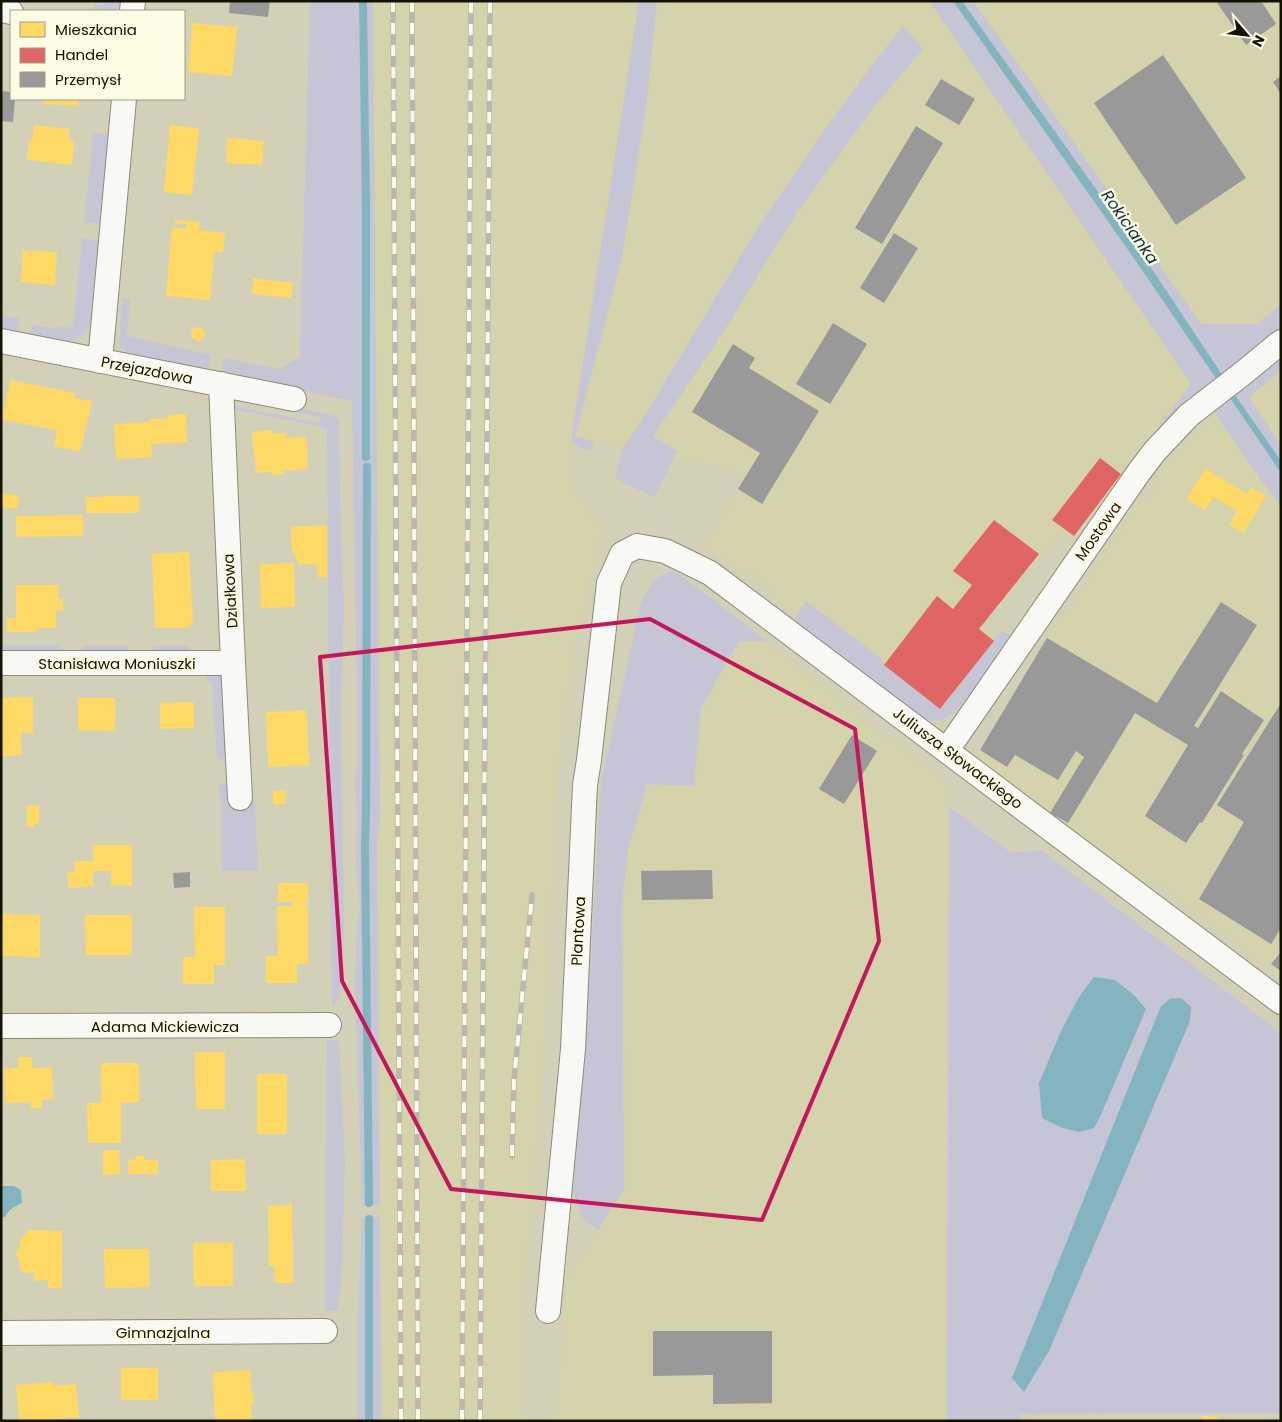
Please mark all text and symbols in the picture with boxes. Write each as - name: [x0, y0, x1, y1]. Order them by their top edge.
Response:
- legend: [10, 10, 185, 100]
- north arrow: [1222, 10, 1272, 60]
- text: Mieszkania: [55, 19, 137, 40]
- text: N: [1247, 32, 1270, 50]
- text: Handel: [55, 44, 108, 65]
- text: Przemysł: [55, 69, 121, 90]
- water label: Rokicianka: [1096, 185, 1164, 269]
- street label: Przejazdowa: [99, 351, 195, 389]
- street label: Mostowa: [1070, 497, 1126, 565]
- street label: Działkowa: [218, 553, 242, 629]
- street label: Stanisława Moniuszki: [38, 653, 196, 674]
- street label: Juliusza Słowackiego: [889, 702, 1027, 814]
- street label: Plantowa: [566, 896, 590, 966]
- street label: Adama Mickiewicza: [91, 1016, 239, 1037]
- street label: Gimnazjalna: [116, 1322, 210, 1343]

